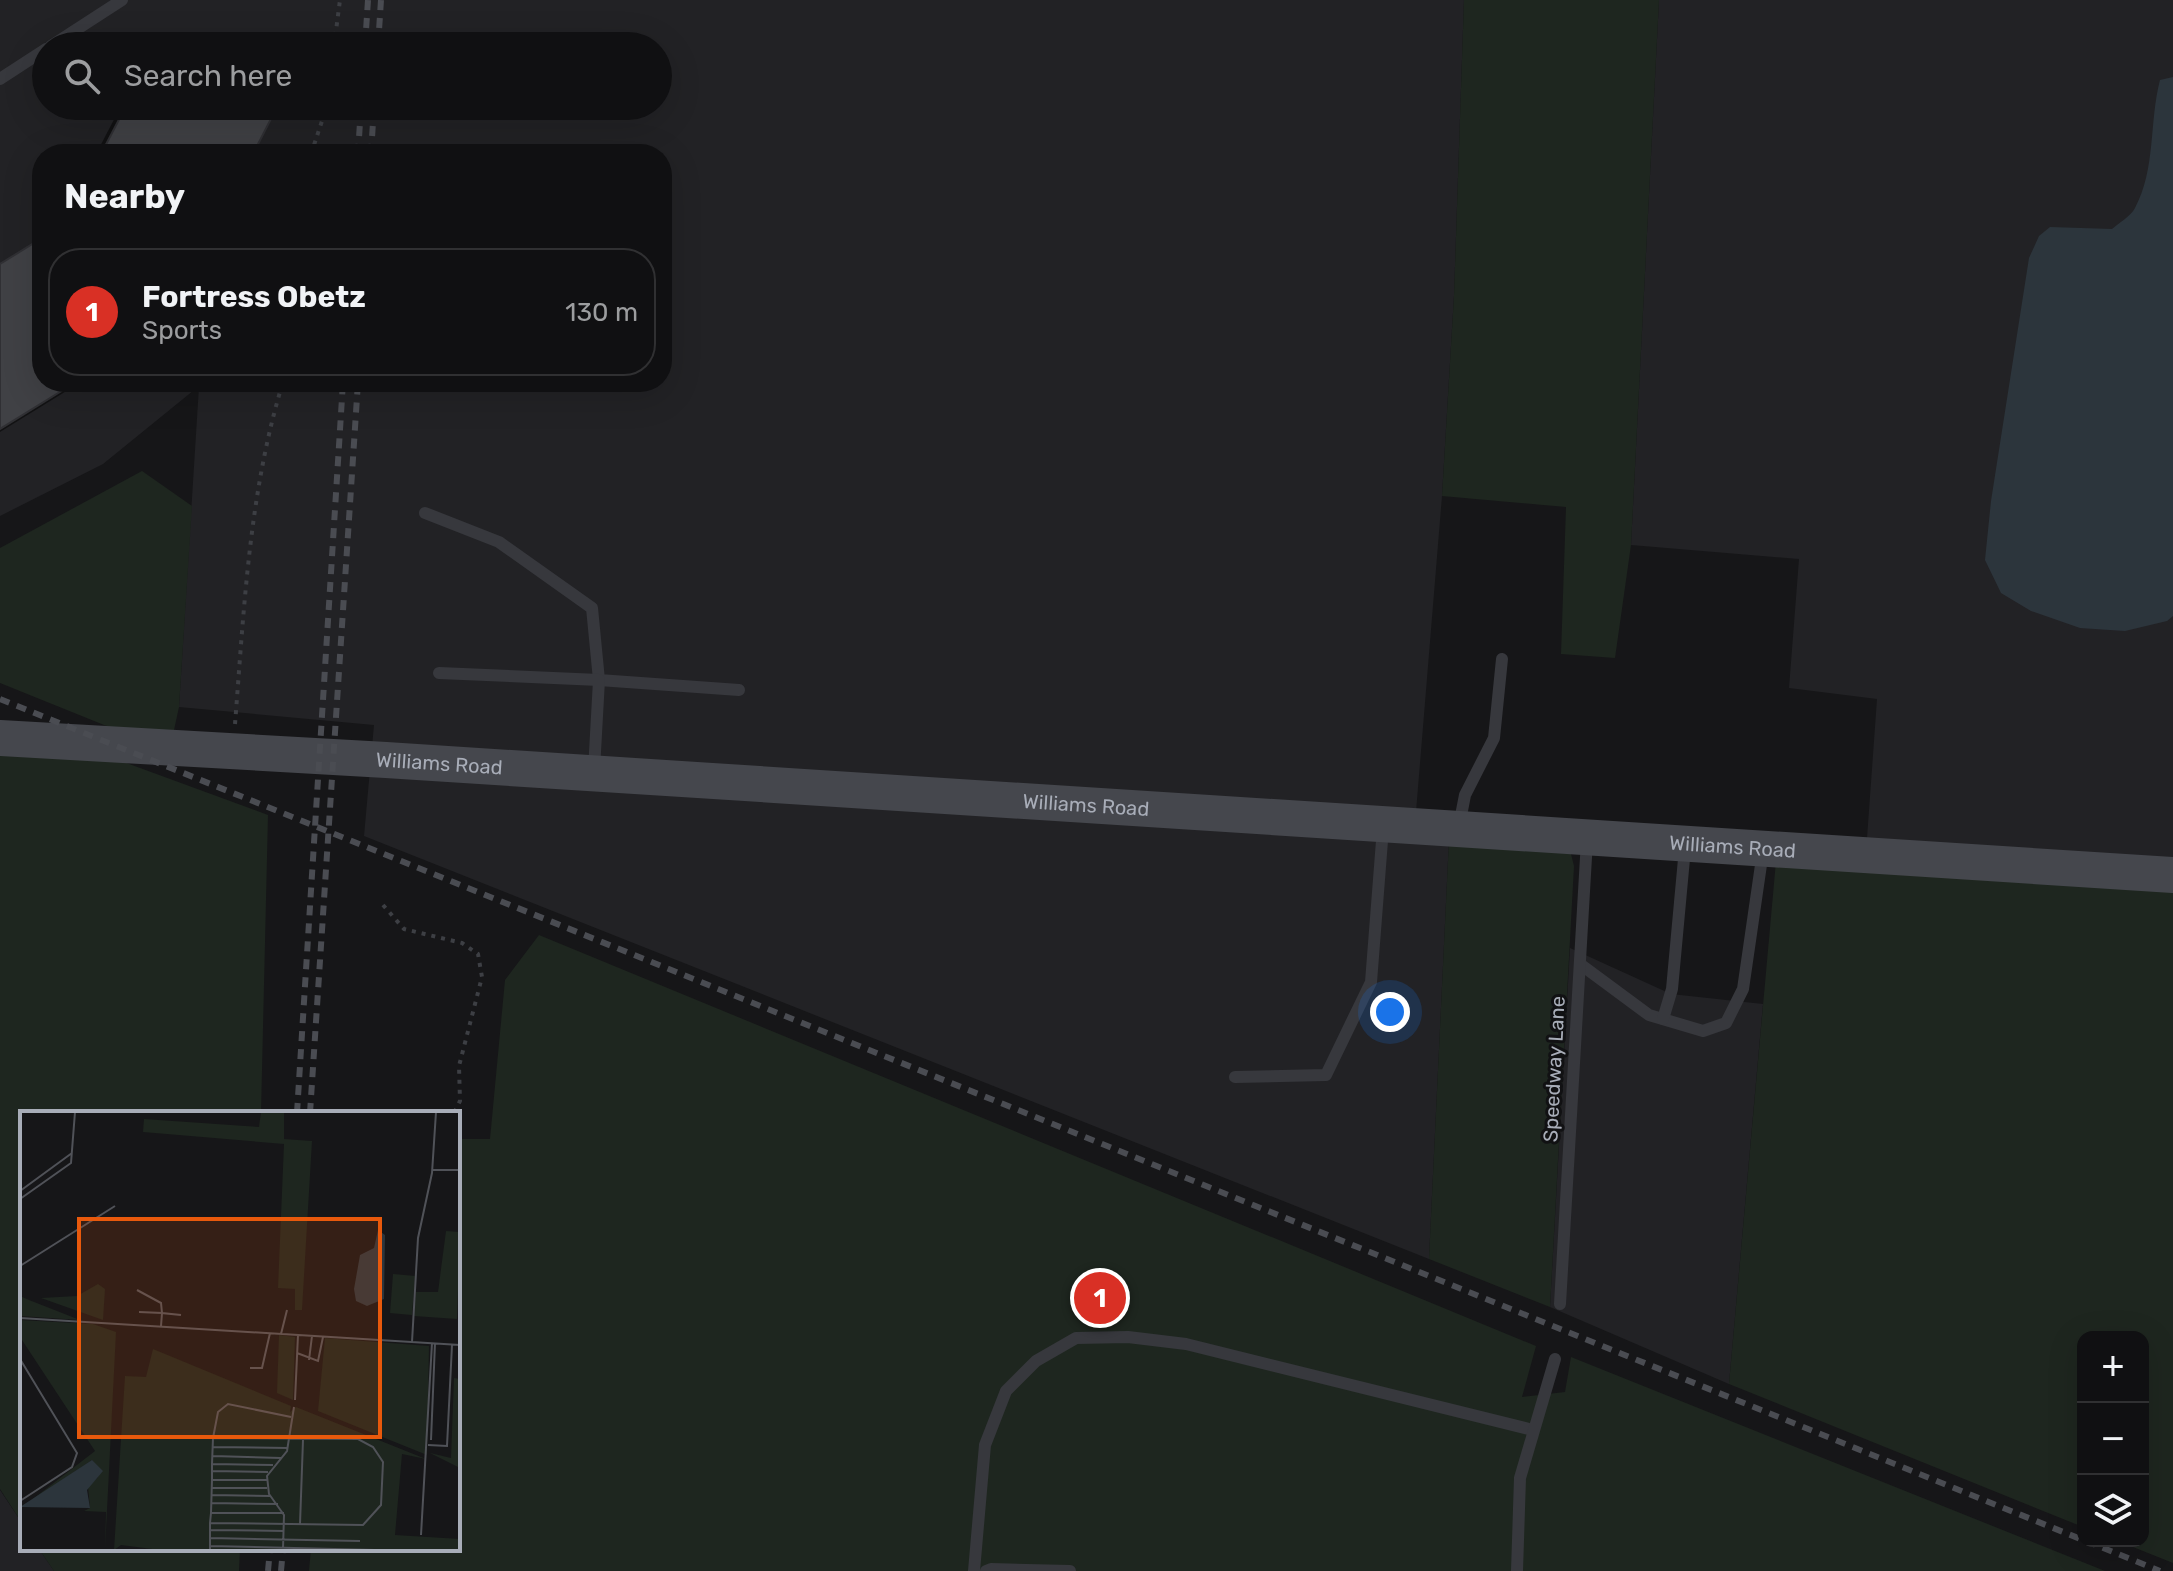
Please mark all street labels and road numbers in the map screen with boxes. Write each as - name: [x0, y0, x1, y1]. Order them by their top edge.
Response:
- street label: Williams Road: [375, 747, 503, 779]
- street label: Williams Road: [1022, 789, 1150, 821]
- street label: Williams Road: [1669, 831, 1797, 863]
- street label: Speedway Lane: [1538, 995, 1570, 1143]

